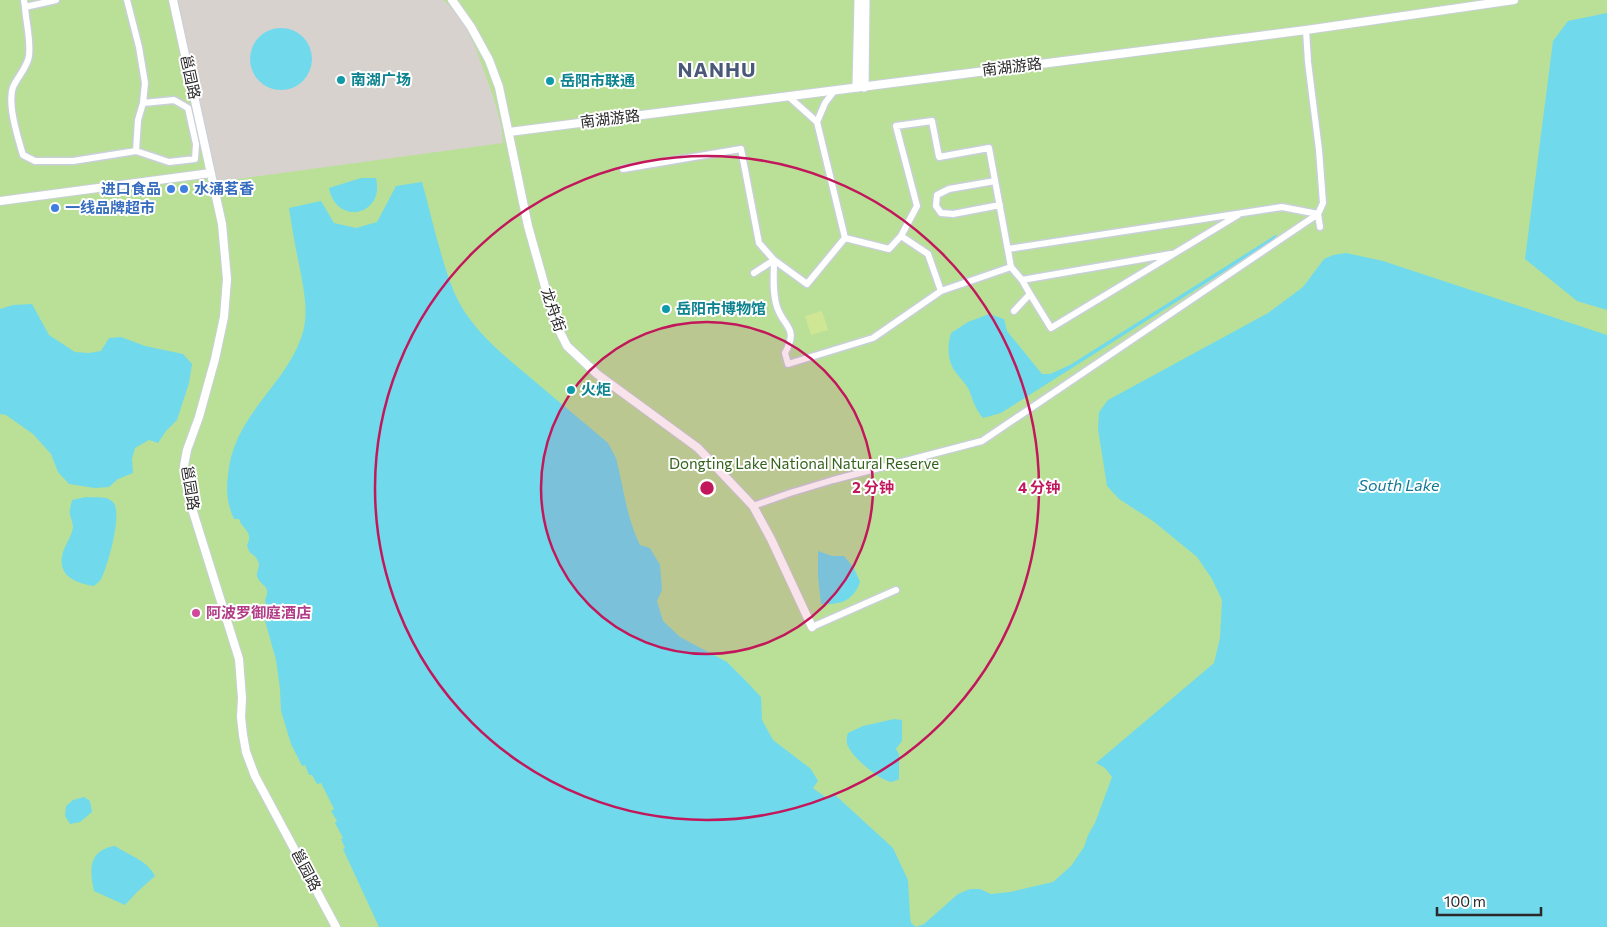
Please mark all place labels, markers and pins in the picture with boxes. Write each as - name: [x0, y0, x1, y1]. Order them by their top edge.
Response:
- place label: 南湖广场: [351, 70, 411, 88]
- place label: 岳阳市联通: [560, 71, 635, 89]
- marker: 南湖广场: [335, 74, 347, 86]
- marker: 岳阳市联通: [544, 75, 556, 87]
- place label: 进口食品: [101, 179, 161, 197]
- place label: 水涌茗香: [194, 179, 254, 197]
- marker: 进口食品: [165, 183, 177, 195]
- marker: 水涌茗香: [178, 183, 190, 195]
- place label: 一线品牌超市: [65, 198, 155, 216]
- marker: 一线品牌超市: [49, 202, 61, 214]
- place label: 岳阳市博物馆: [676, 299, 766, 317]
- marker: 岳阳市博物馆: [660, 303, 672, 315]
- place label: 火炬: [581, 380, 611, 398]
- marker: 火炬: [565, 384, 577, 396]
- centre of rings: [698, 479, 716, 497]
- place label: 阿波罗御庭酒店: [206, 603, 311, 621]
- marker: 阿波罗御庭酒店: [190, 607, 202, 619]

